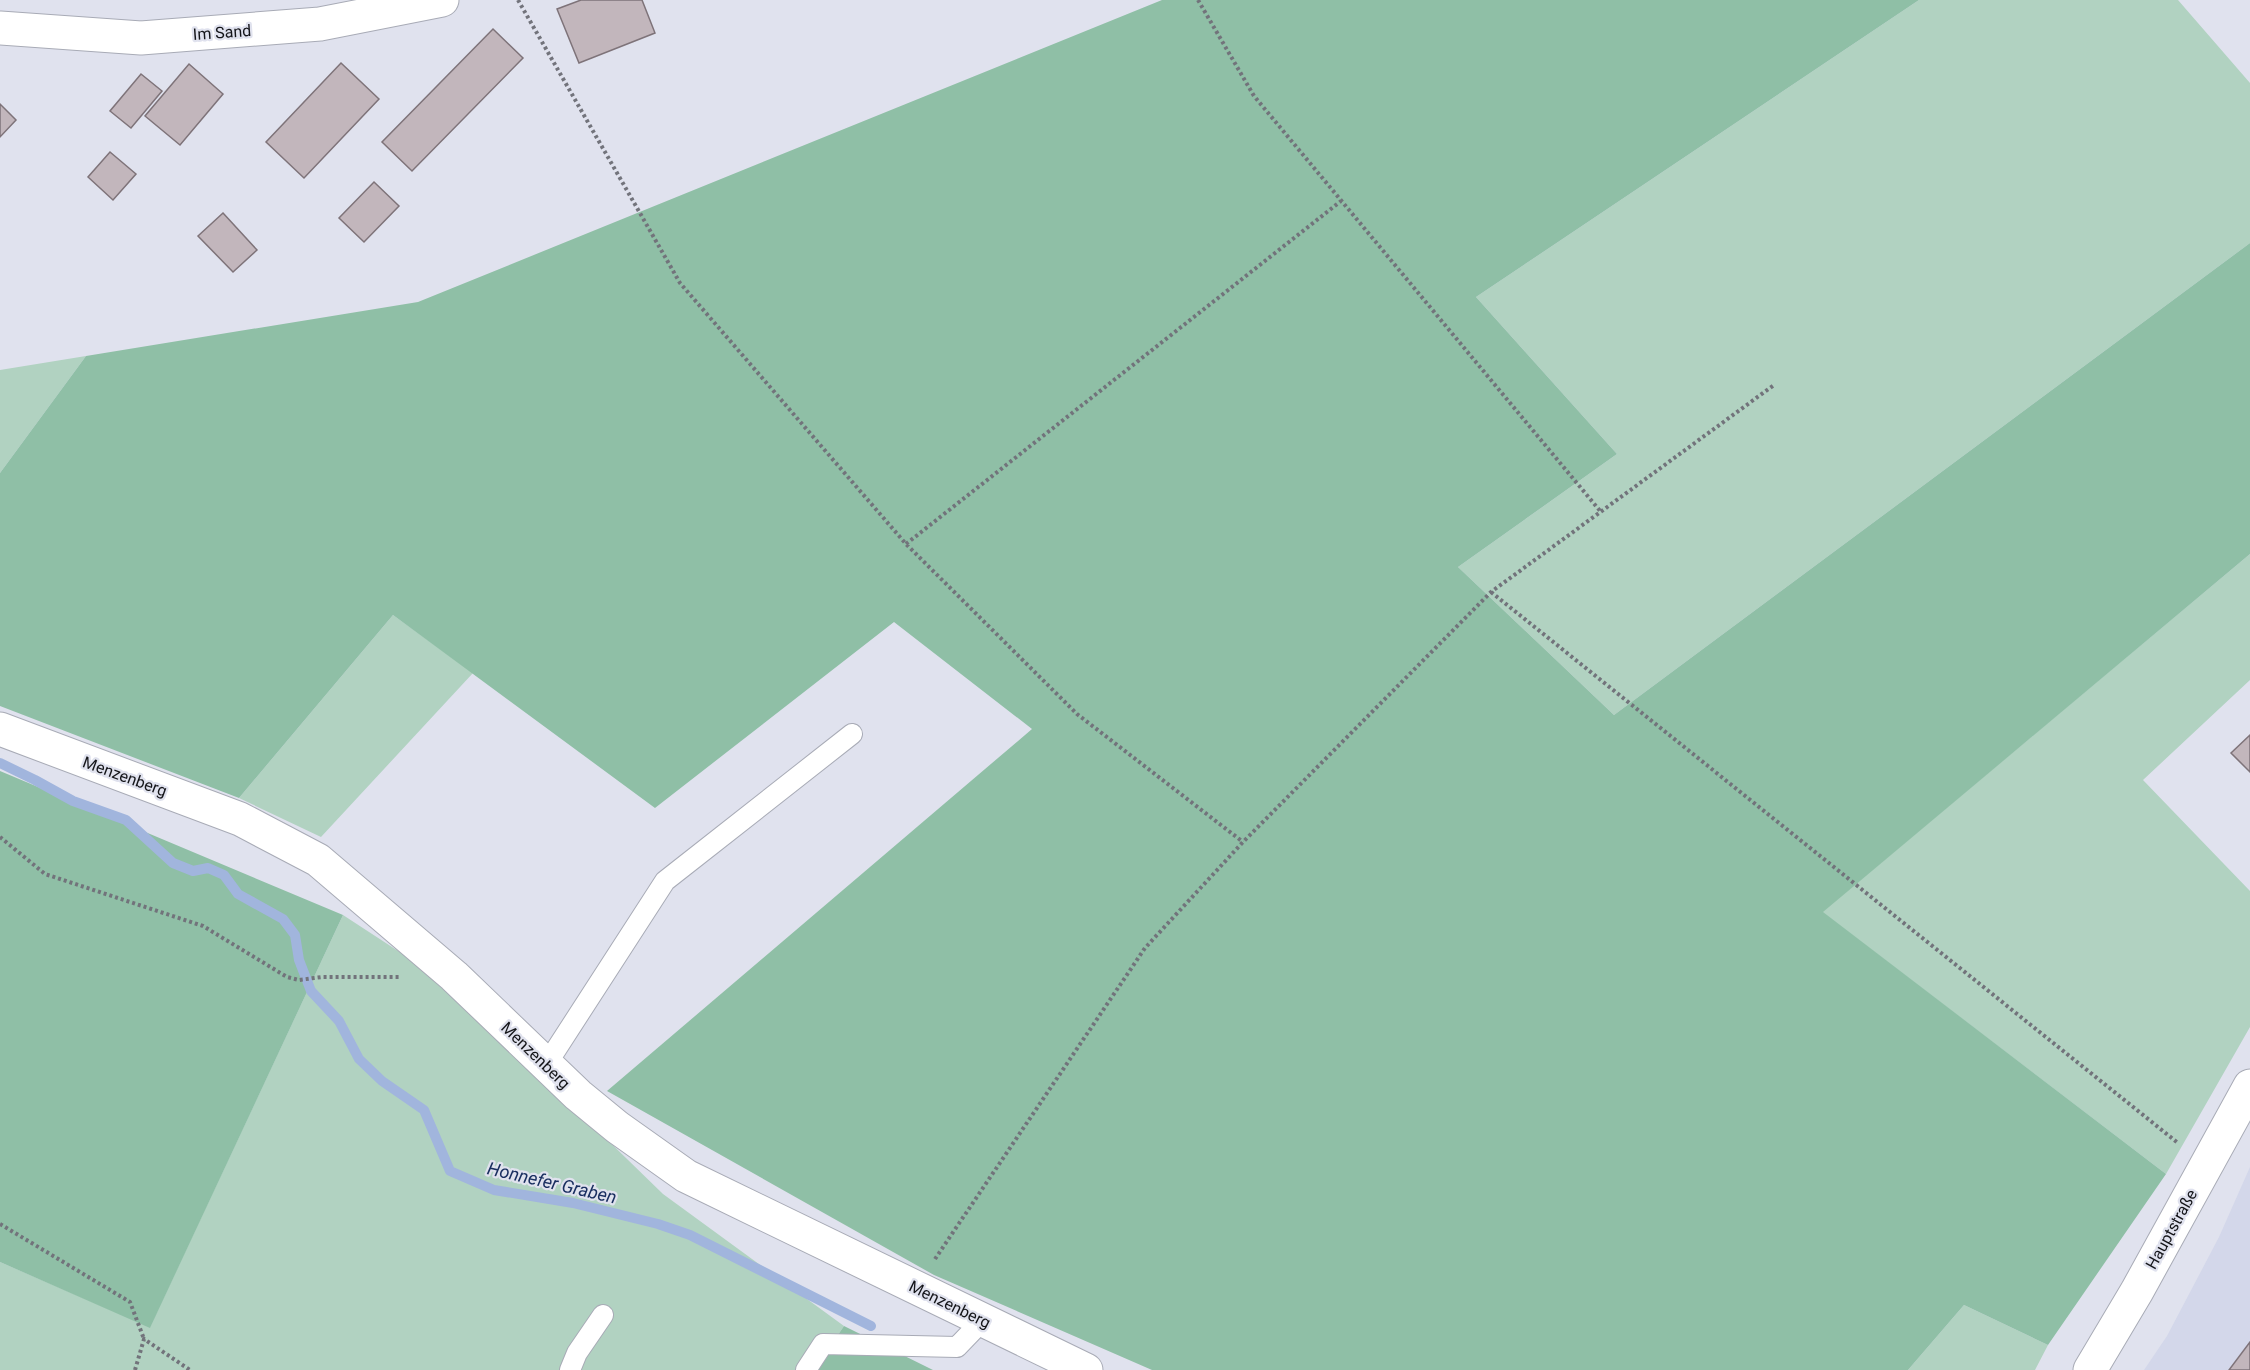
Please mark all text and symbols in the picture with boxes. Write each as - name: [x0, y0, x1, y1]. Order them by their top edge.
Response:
- street label: Im Sand: [192, 21, 252, 44]
- street label: Menzenberg: [80, 752, 169, 800]
- street label: Menzenberg: [497, 1018, 574, 1093]
- water label: Honnefer Graben: [485, 1157, 619, 1208]
- street label: Hauptstraße: [2142, 1186, 2201, 1273]
- street label: Menzenberg: [906, 1277, 994, 1332]

